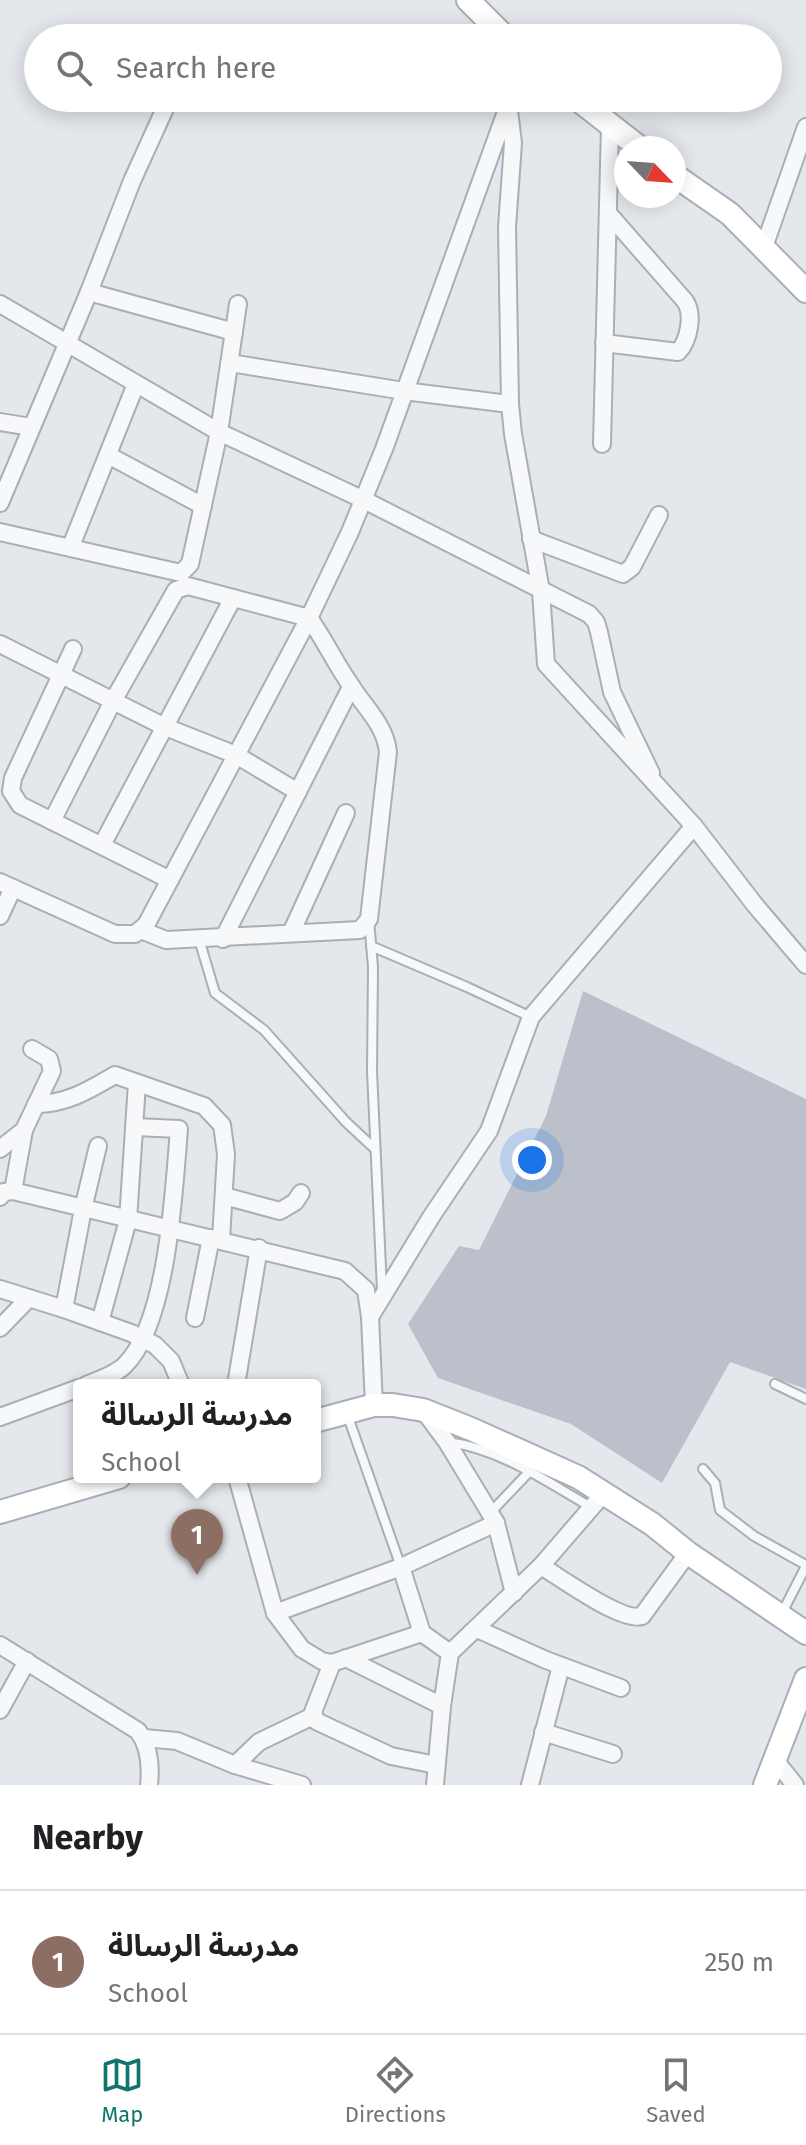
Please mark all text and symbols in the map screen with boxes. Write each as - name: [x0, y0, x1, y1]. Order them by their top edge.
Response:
- search box: [24, 24, 782, 112]
- icon: search: [52, 46, 96, 90]
- text: Search here: [116, 50, 276, 86]
- north arrow: [614, 136, 686, 208]
- your location: [512, 1140, 552, 1180]
- popup: [73, 1379, 321, 1483]
- text: مدرسة الرسالة: [101, 1397, 293, 1433]
- text: School: [101, 1447, 181, 1478]
- pin: 1: [171, 1509, 223, 1575]
- text: Nearby: [32, 1817, 143, 1858]
- text: مدرسة الرسالة: [108, 1928, 300, 1964]
- text: 1: [52, 1947, 64, 1978]
- text: 250 m: [704, 1947, 774, 1978]
- text: School: [108, 1978, 188, 2009]
- tab: Map: [100, 2053, 144, 2128]
- tab: Directions: [345, 2053, 446, 2128]
- tab: Saved: [646, 2053, 706, 2128]

